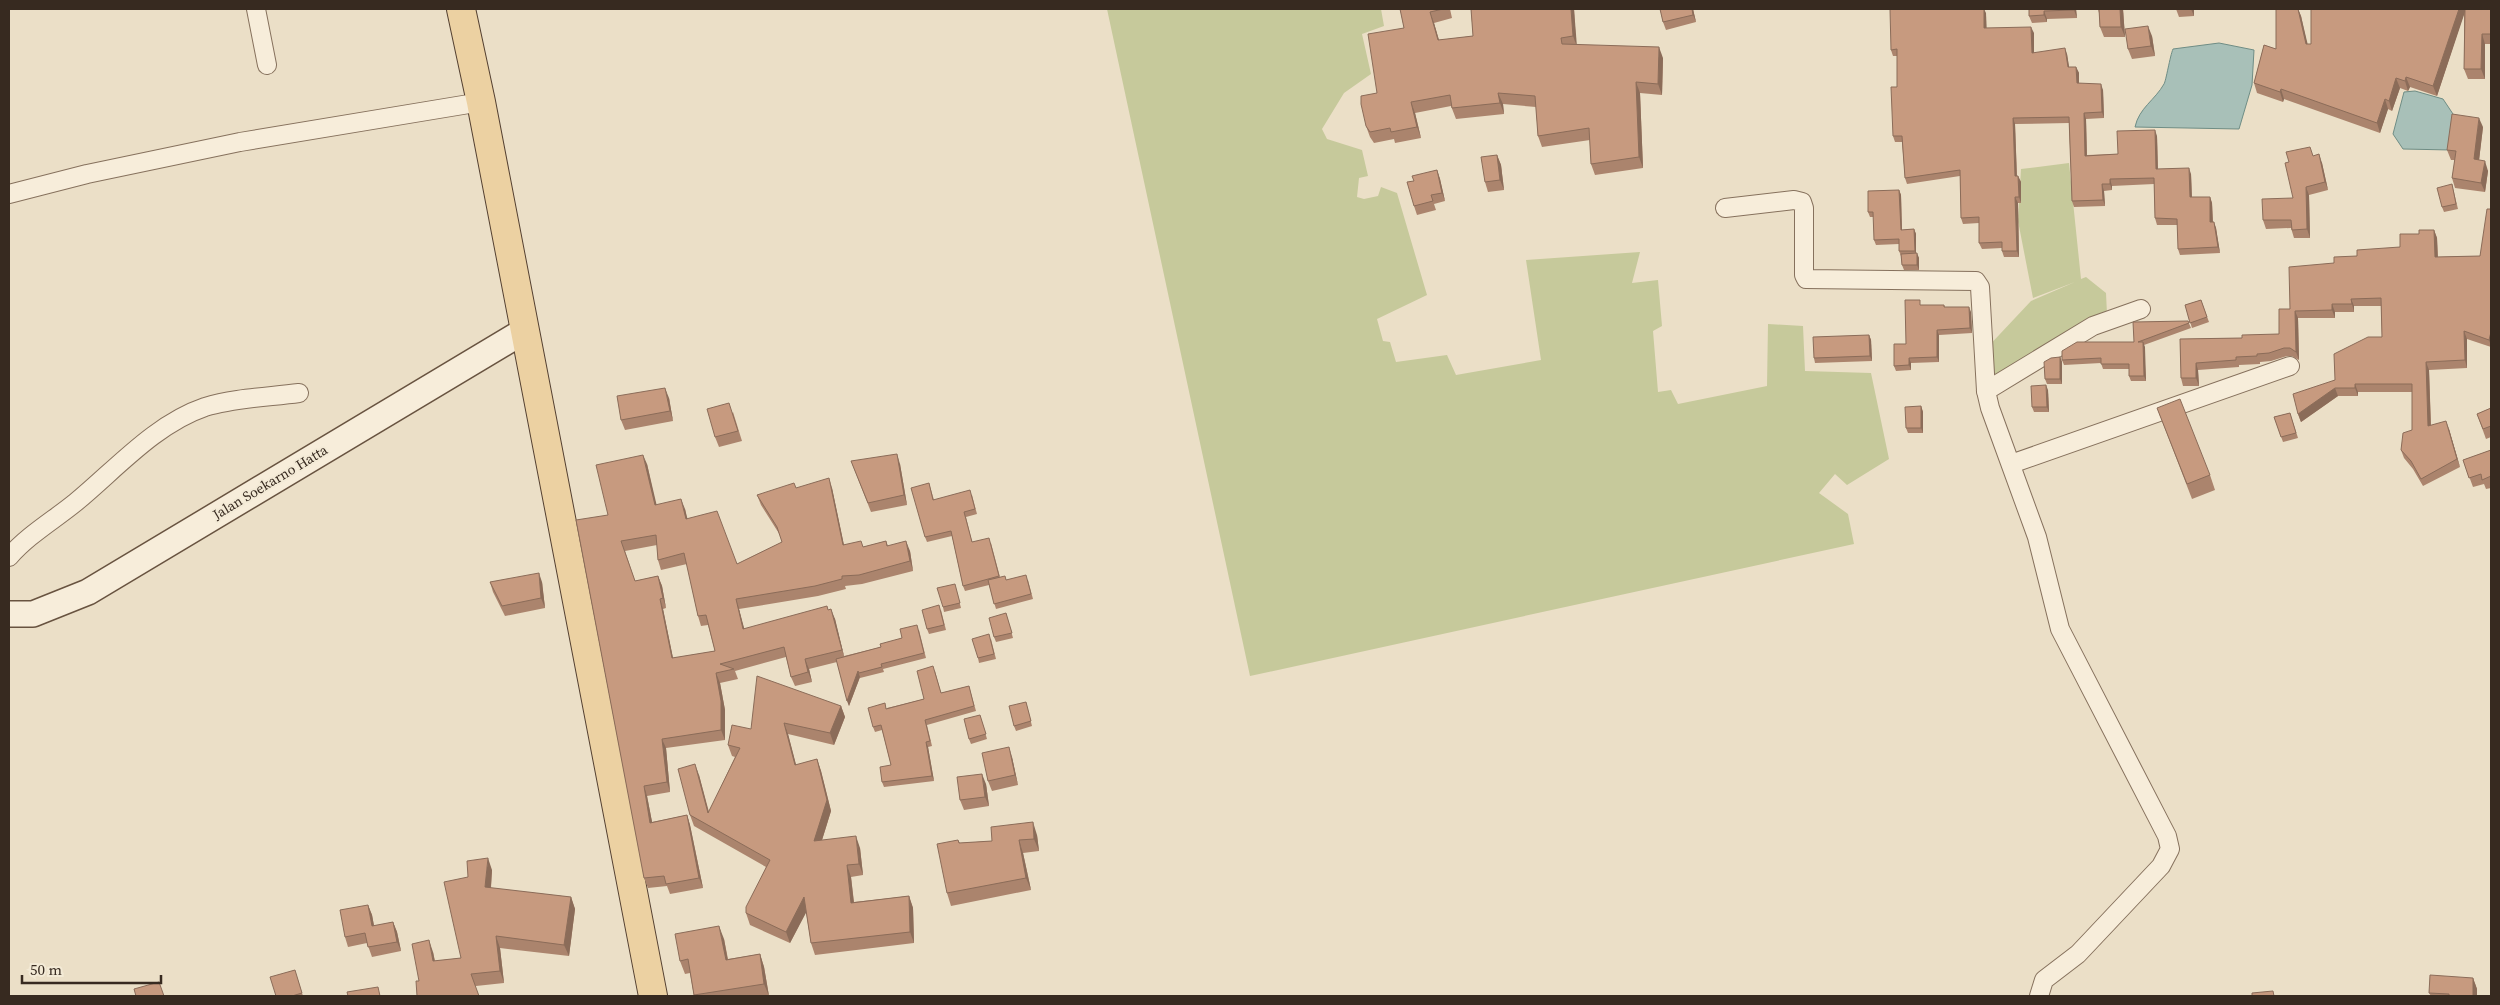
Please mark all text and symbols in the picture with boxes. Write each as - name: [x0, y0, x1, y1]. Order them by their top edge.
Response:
- street label: Jalan Soekarno Hatta: [208, 439, 332, 525]
- scale bar: [22, 952, 161, 984]
- text: 50 m: [30, 959, 62, 980]

